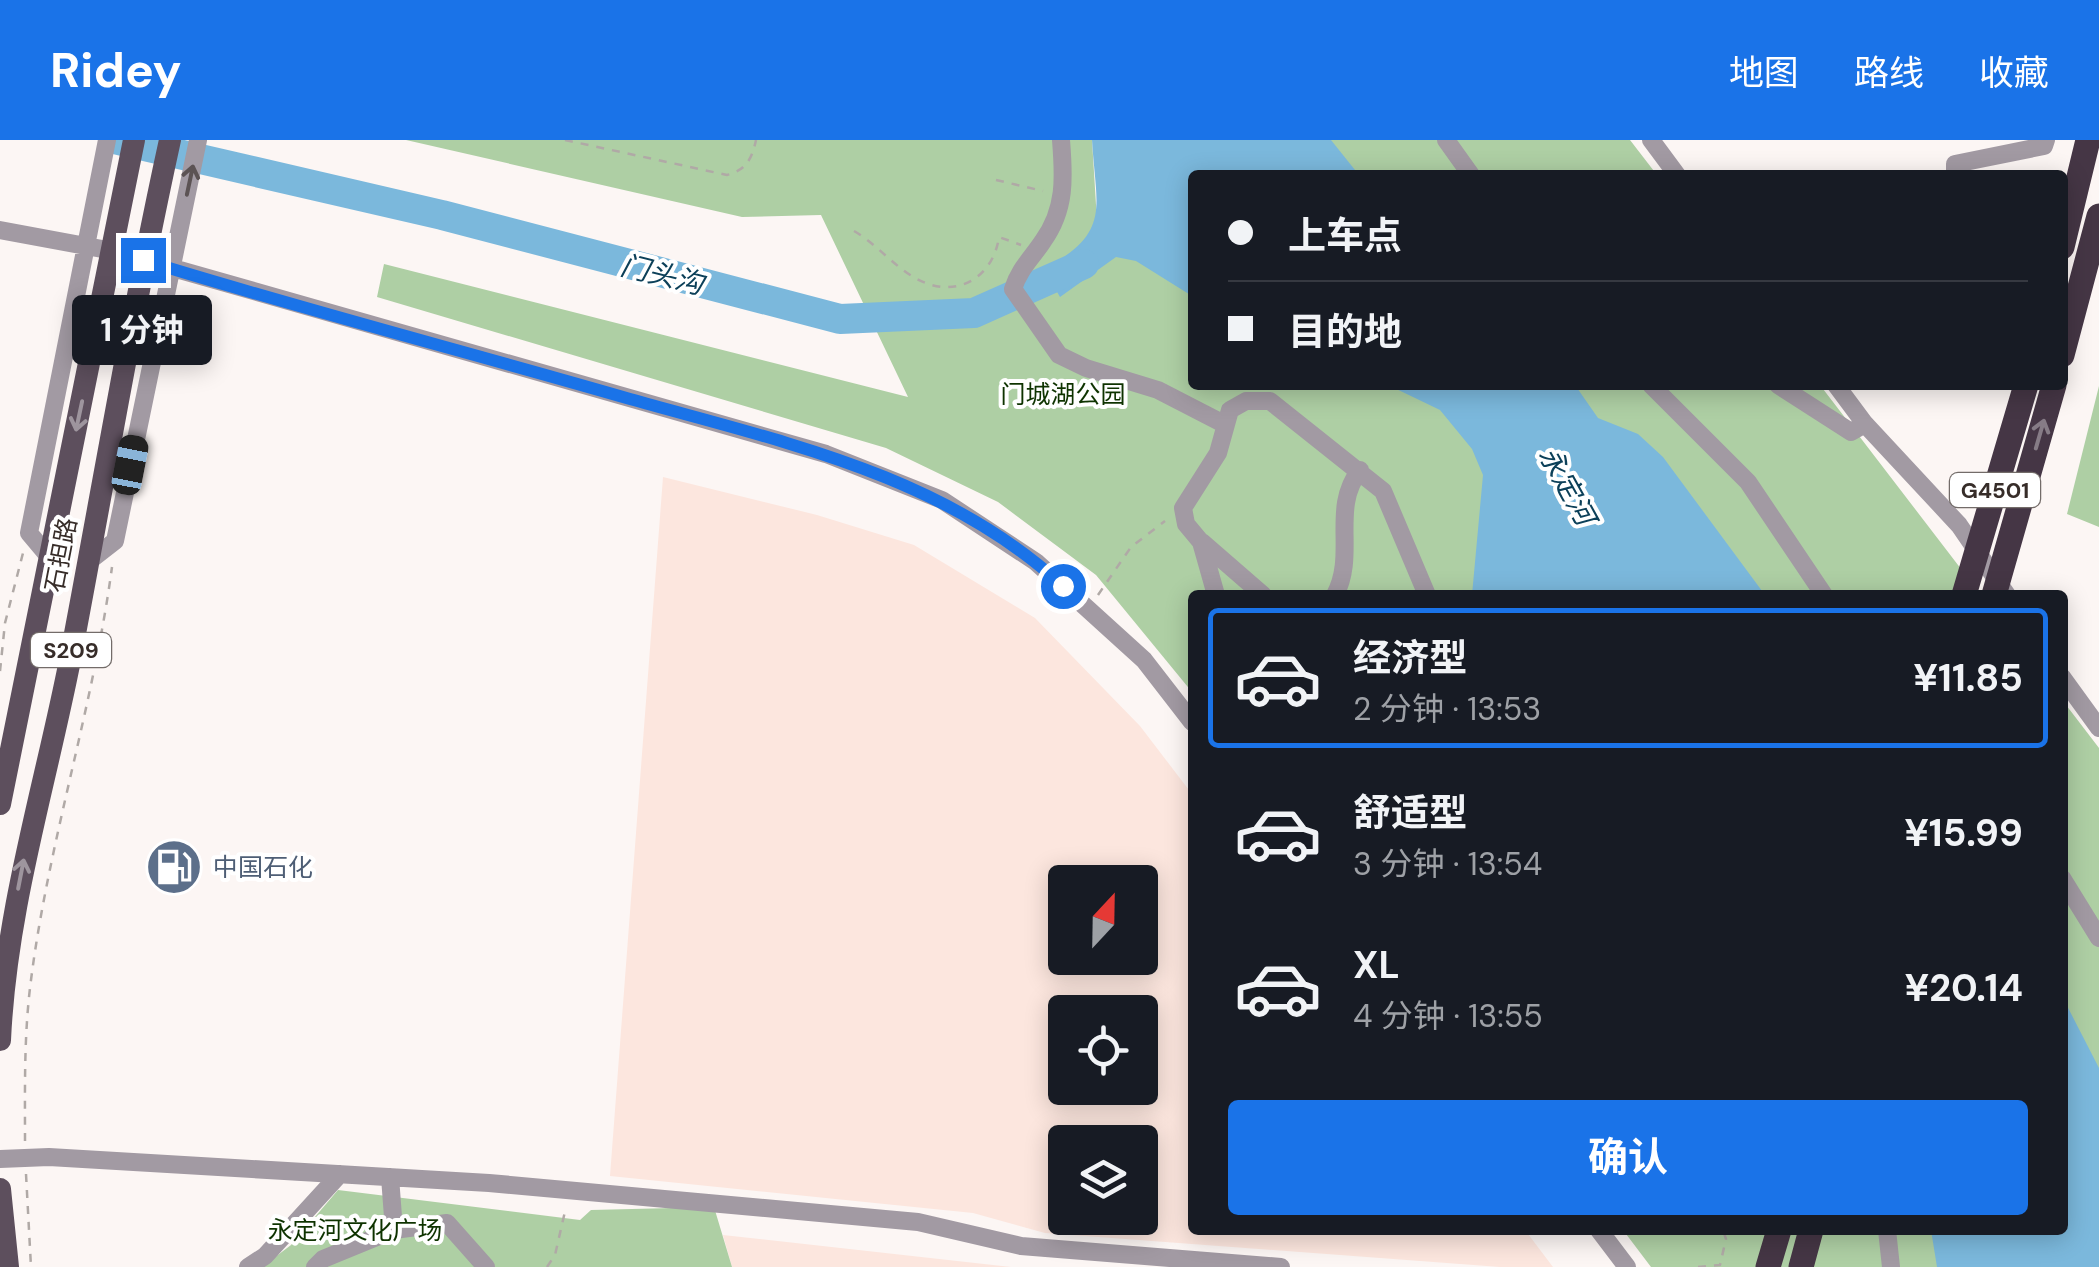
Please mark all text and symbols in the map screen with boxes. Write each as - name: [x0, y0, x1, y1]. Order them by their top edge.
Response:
- text: Ridey: [50, 39, 182, 102]
- text: 地图: [1729, 50, 1799, 96]
- text: 路线: [1854, 50, 1924, 96]
- text: 收藏: [1979, 50, 2049, 96]
- one-way arrow: [182, 165, 201, 197]
- text: 上车点: [1288, 211, 1402, 261]
- route end: [121, 238, 166, 283]
- water label: 门头沟: [617, 247, 710, 304]
- callout: 1 分钟: [73, 295, 213, 365]
- text: 目的地: [1288, 307, 1402, 357]
- text: 1 分钟: [100, 309, 184, 351]
- park label: 门城湖公园: [1000, 378, 1126, 411]
- one-way arrow: [68, 399, 87, 431]
- one-way arrow: [2032, 419, 2051, 450]
- car: [110, 433, 150, 497]
- water label: 永定河: [1530, 440, 1606, 536]
- road number: G4501: [1950, 473, 2040, 507]
- street label: 石担路: [38, 515, 84, 595]
- route start: [1041, 564, 1086, 609]
- road number: S209: [31, 633, 111, 667]
- icon: car: [1233, 633, 1323, 723]
- text: 经济型: [1353, 633, 1467, 683]
- text: ¥11.85: [1913, 653, 2023, 703]
- text: 2 分钟 · 13:53: [1353, 688, 1541, 730]
- icon: car: [1233, 788, 1323, 878]
- text: 舒适型: [1353, 788, 1467, 838]
- text: ¥15.99: [1904, 808, 2023, 858]
- fuel station icon: 中国石化: [144, 837, 204, 897]
- text: 3 分钟 · 13:54: [1353, 843, 1542, 885]
- place label: 中国石化: [213, 851, 313, 884]
- one-way arrow: [13, 858, 32, 890]
- north arrow: [1048, 865, 1158, 975]
- map controls: [1048, 865, 1158, 1235]
- text: XL: [1353, 940, 1400, 990]
- icon: car: [1233, 943, 1323, 1033]
- text: ¥20.14: [1904, 963, 2023, 1013]
- button: locate: [1048, 995, 1158, 1105]
- text: 4 分钟 · 13:55: [1353, 995, 1543, 1037]
- button: 确认: [1228, 1100, 2028, 1215]
- button: layers: [1048, 1125, 1158, 1235]
- park label: 永定河文化广场: [267, 1214, 443, 1247]

